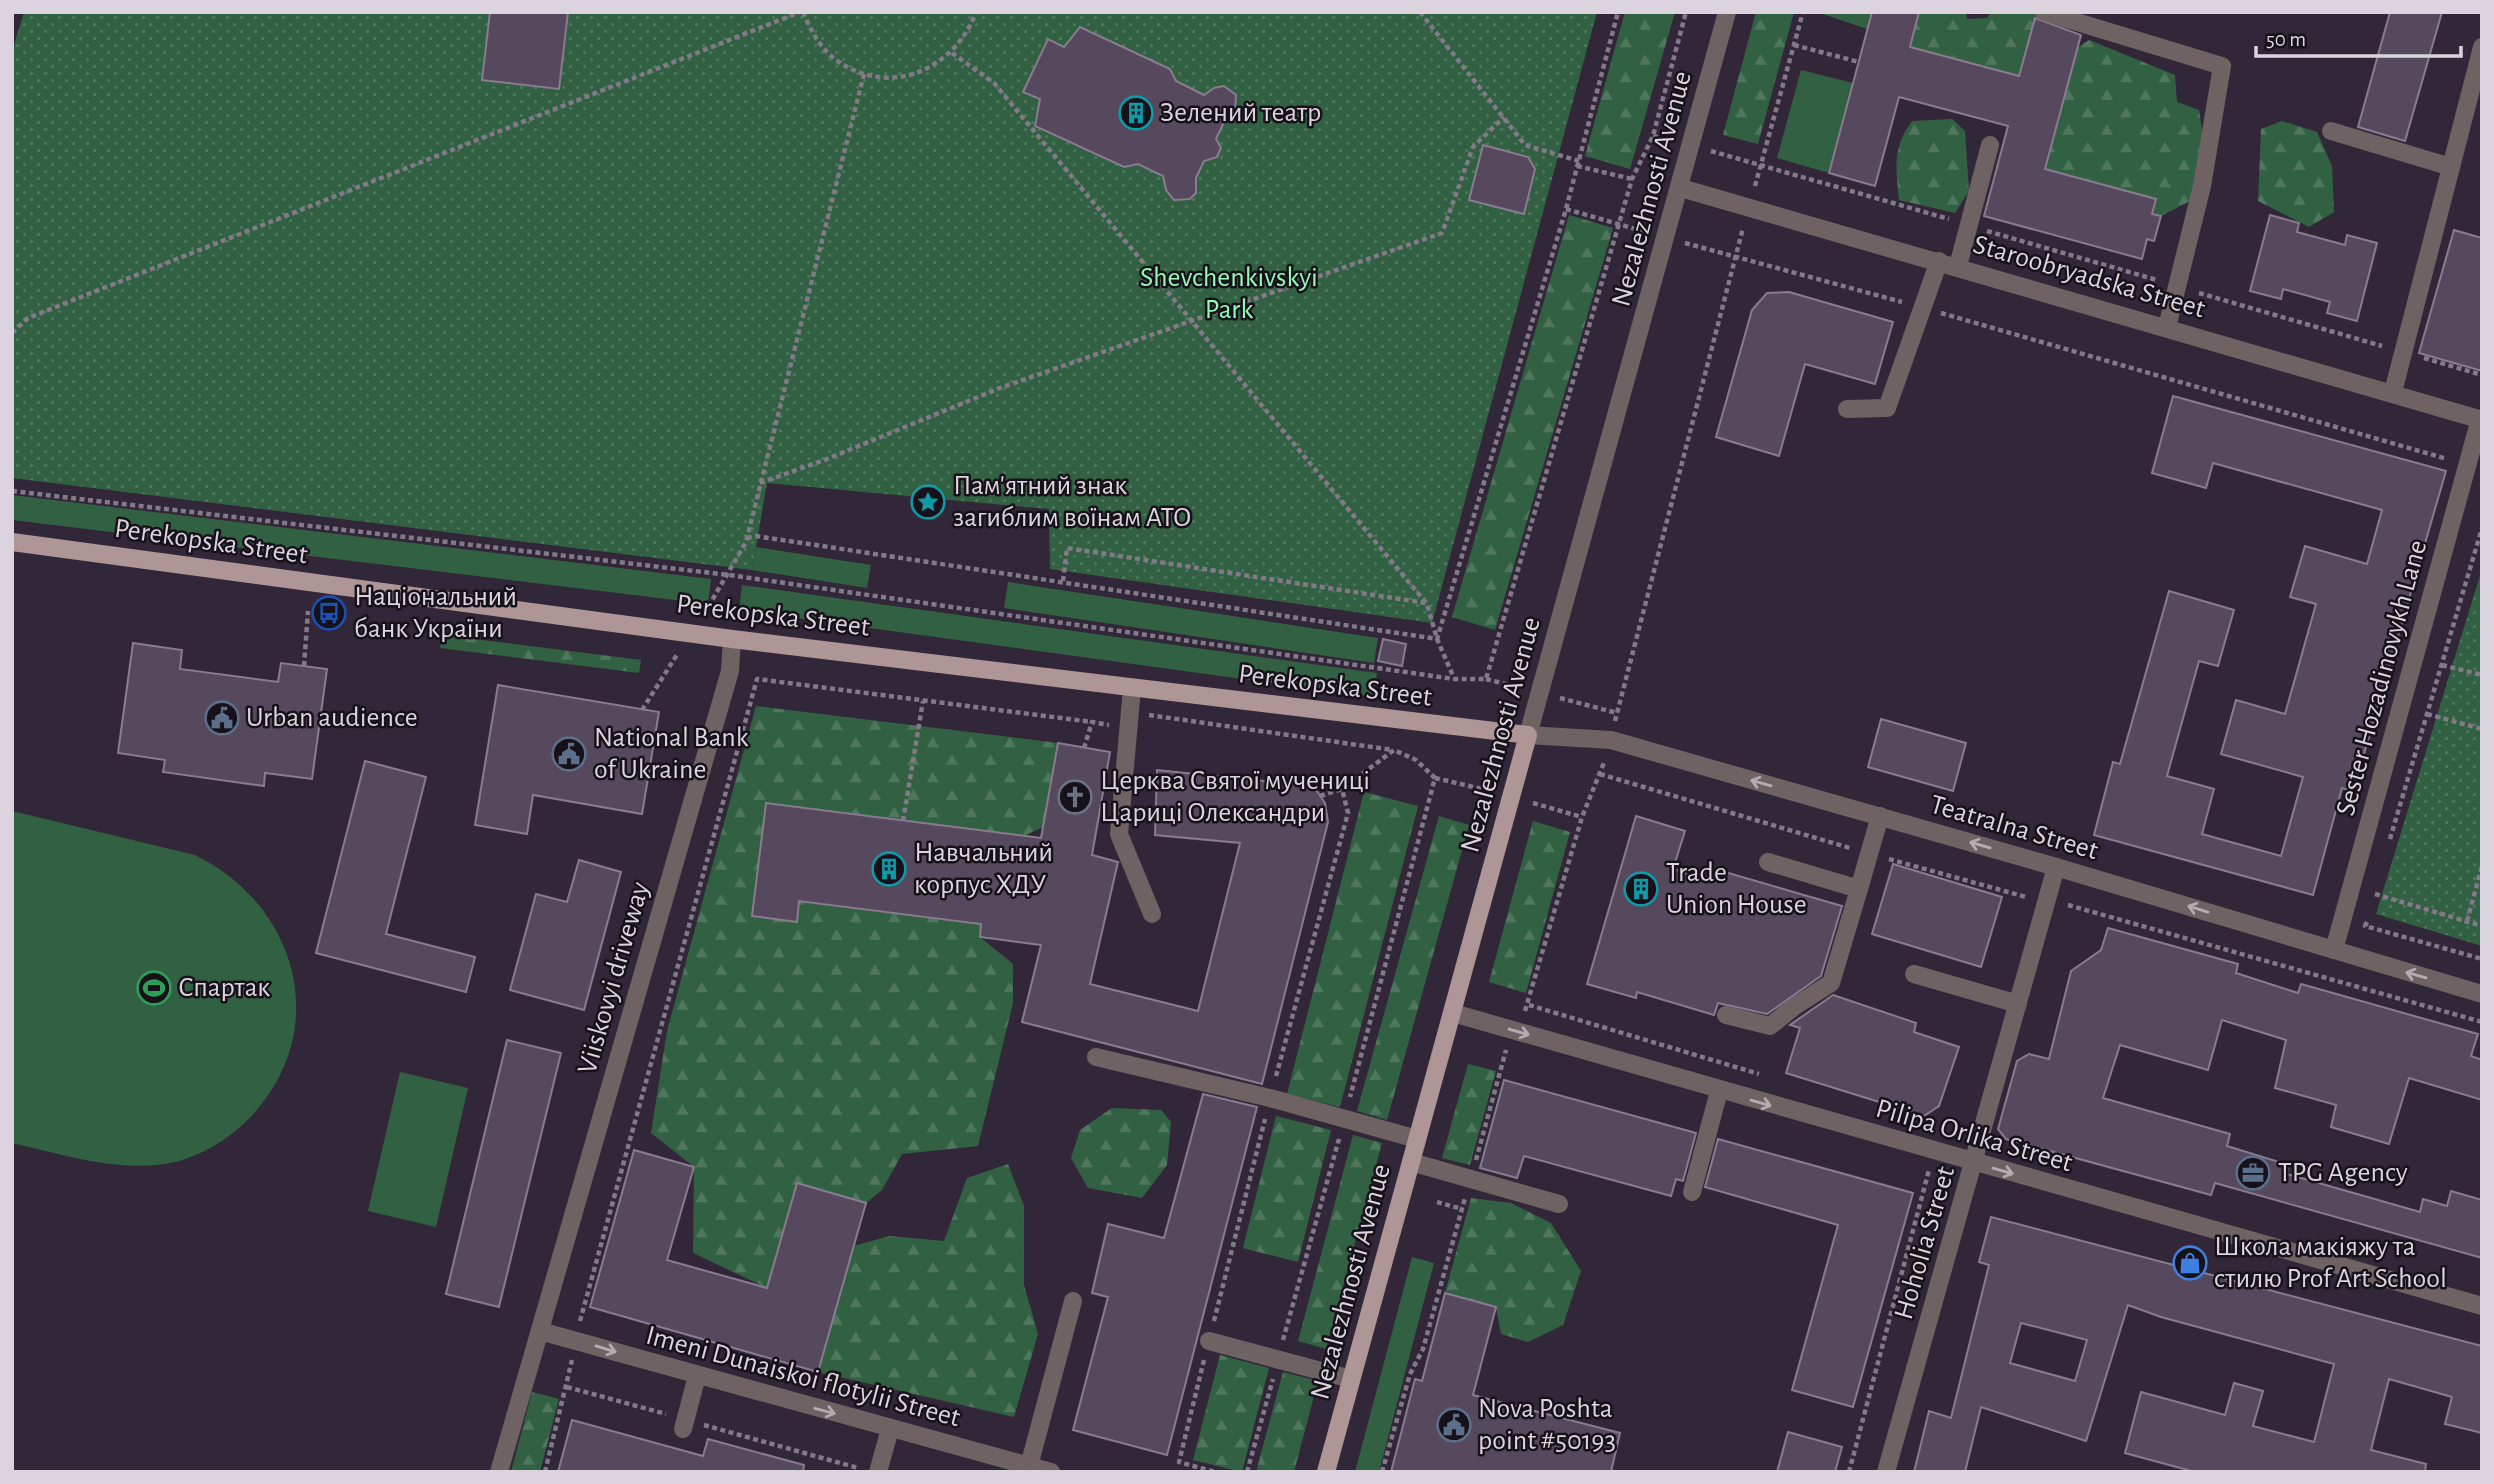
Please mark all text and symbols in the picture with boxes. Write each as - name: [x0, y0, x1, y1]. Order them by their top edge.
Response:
- scale bar: [2256, 14, 2461, 58]
- text: 50 m: [2266, 29, 2306, 50]
- street label: Nezalezhnosti Avenue: [1607, 68, 1697, 310]
- building icon: Зелений театр: [1117, 94, 1155, 132]
- place label: Зелений театр: [1160, 99, 1321, 127]
- street label: Staroobryadska Street: [1970, 230, 2208, 324]
- park label: Shevchenkivskyi Park: [1140, 264, 1318, 324]
- place label: Пам'ятний знак загиблим воїнам АТО: [953, 472, 1192, 532]
- place icon: Пам'ятний знак загиблим воїнам АТО: [909, 483, 947, 521]
- street label: Perekopska Street: [113, 515, 309, 569]
- street label: Sester Hozadinovykh Lane: [2332, 537, 2432, 819]
- place label: Національний банк України: [354, 583, 517, 643]
- street label: Perekopska Street: [675, 590, 871, 642]
- bus stop icon: Національний банк України: [310, 594, 348, 632]
- street label: Nezalezhnosti Avenue: [1456, 614, 1546, 856]
- street label: Perekopska Street: [1237, 660, 1433, 712]
- public building icon: Urban audience: [203, 699, 241, 737]
- place label: Urban audience: [246, 704, 418, 732]
- place label: National Bank of Ukraine: [594, 724, 749, 784]
- public building icon: National Bank of Ukraine: [550, 735, 588, 773]
- place label: Церква Святої мучениці Цариці Олександри: [1100, 767, 1370, 827]
- one-way arrow: [1750, 776, 1773, 789]
- church icon: Церква Святої мучениці Цариці Олександри: [1056, 778, 1094, 816]
- street label: Teatralna Street: [1927, 791, 2101, 865]
- one-way arrow: [1969, 838, 1992, 851]
- place label: Навчальний корпус ХДУ: [914, 839, 1053, 899]
- building icon: Навчальний корпус ХДУ: [870, 850, 908, 888]
- place label: Trade Union House: [1666, 859, 1807, 919]
- building icon: Trade Union House: [1622, 870, 1660, 908]
- street label: Viiskovyi driveway: [573, 879, 655, 1077]
- one-way arrow: [2188, 902, 2210, 915]
- one-way arrow: [2406, 967, 2428, 980]
- sports icon: Спартак: [135, 969, 173, 1007]
- place label: Спартак: [178, 974, 270, 1002]
- one-way arrow: [1507, 1027, 1529, 1040]
- street label: Pilipa Orlika Street: [1873, 1095, 2076, 1177]
- one-way arrow: [1749, 1097, 1771, 1110]
- office icon: TPG Agency: [2234, 1154, 2272, 1192]
- place label: TPG Agency: [2278, 1159, 2408, 1187]
- street label: Nezalezhnosti Avenue: [1306, 1161, 1396, 1403]
- street label: Hoholia Street: [1890, 1163, 1960, 1323]
- one-way arrow: [1991, 1165, 2014, 1178]
- place label: Школа макіяжу та стилю Prof Art School: [2214, 1233, 2447, 1293]
- shop icon: Школа макіяжу та стилю Prof Art School: [2171, 1244, 2209, 1282]
- street label: Imeni Dunaiskoi flotylii Street: [643, 1322, 963, 1432]
- one-way arrow: [595, 1344, 617, 1357]
- place label: Nova Poshta point #50193: [1478, 1395, 1616, 1455]
- one-way arrow: [813, 1405, 836, 1418]
- public building icon: Nova Poshta point #50193: [1435, 1406, 1473, 1444]

